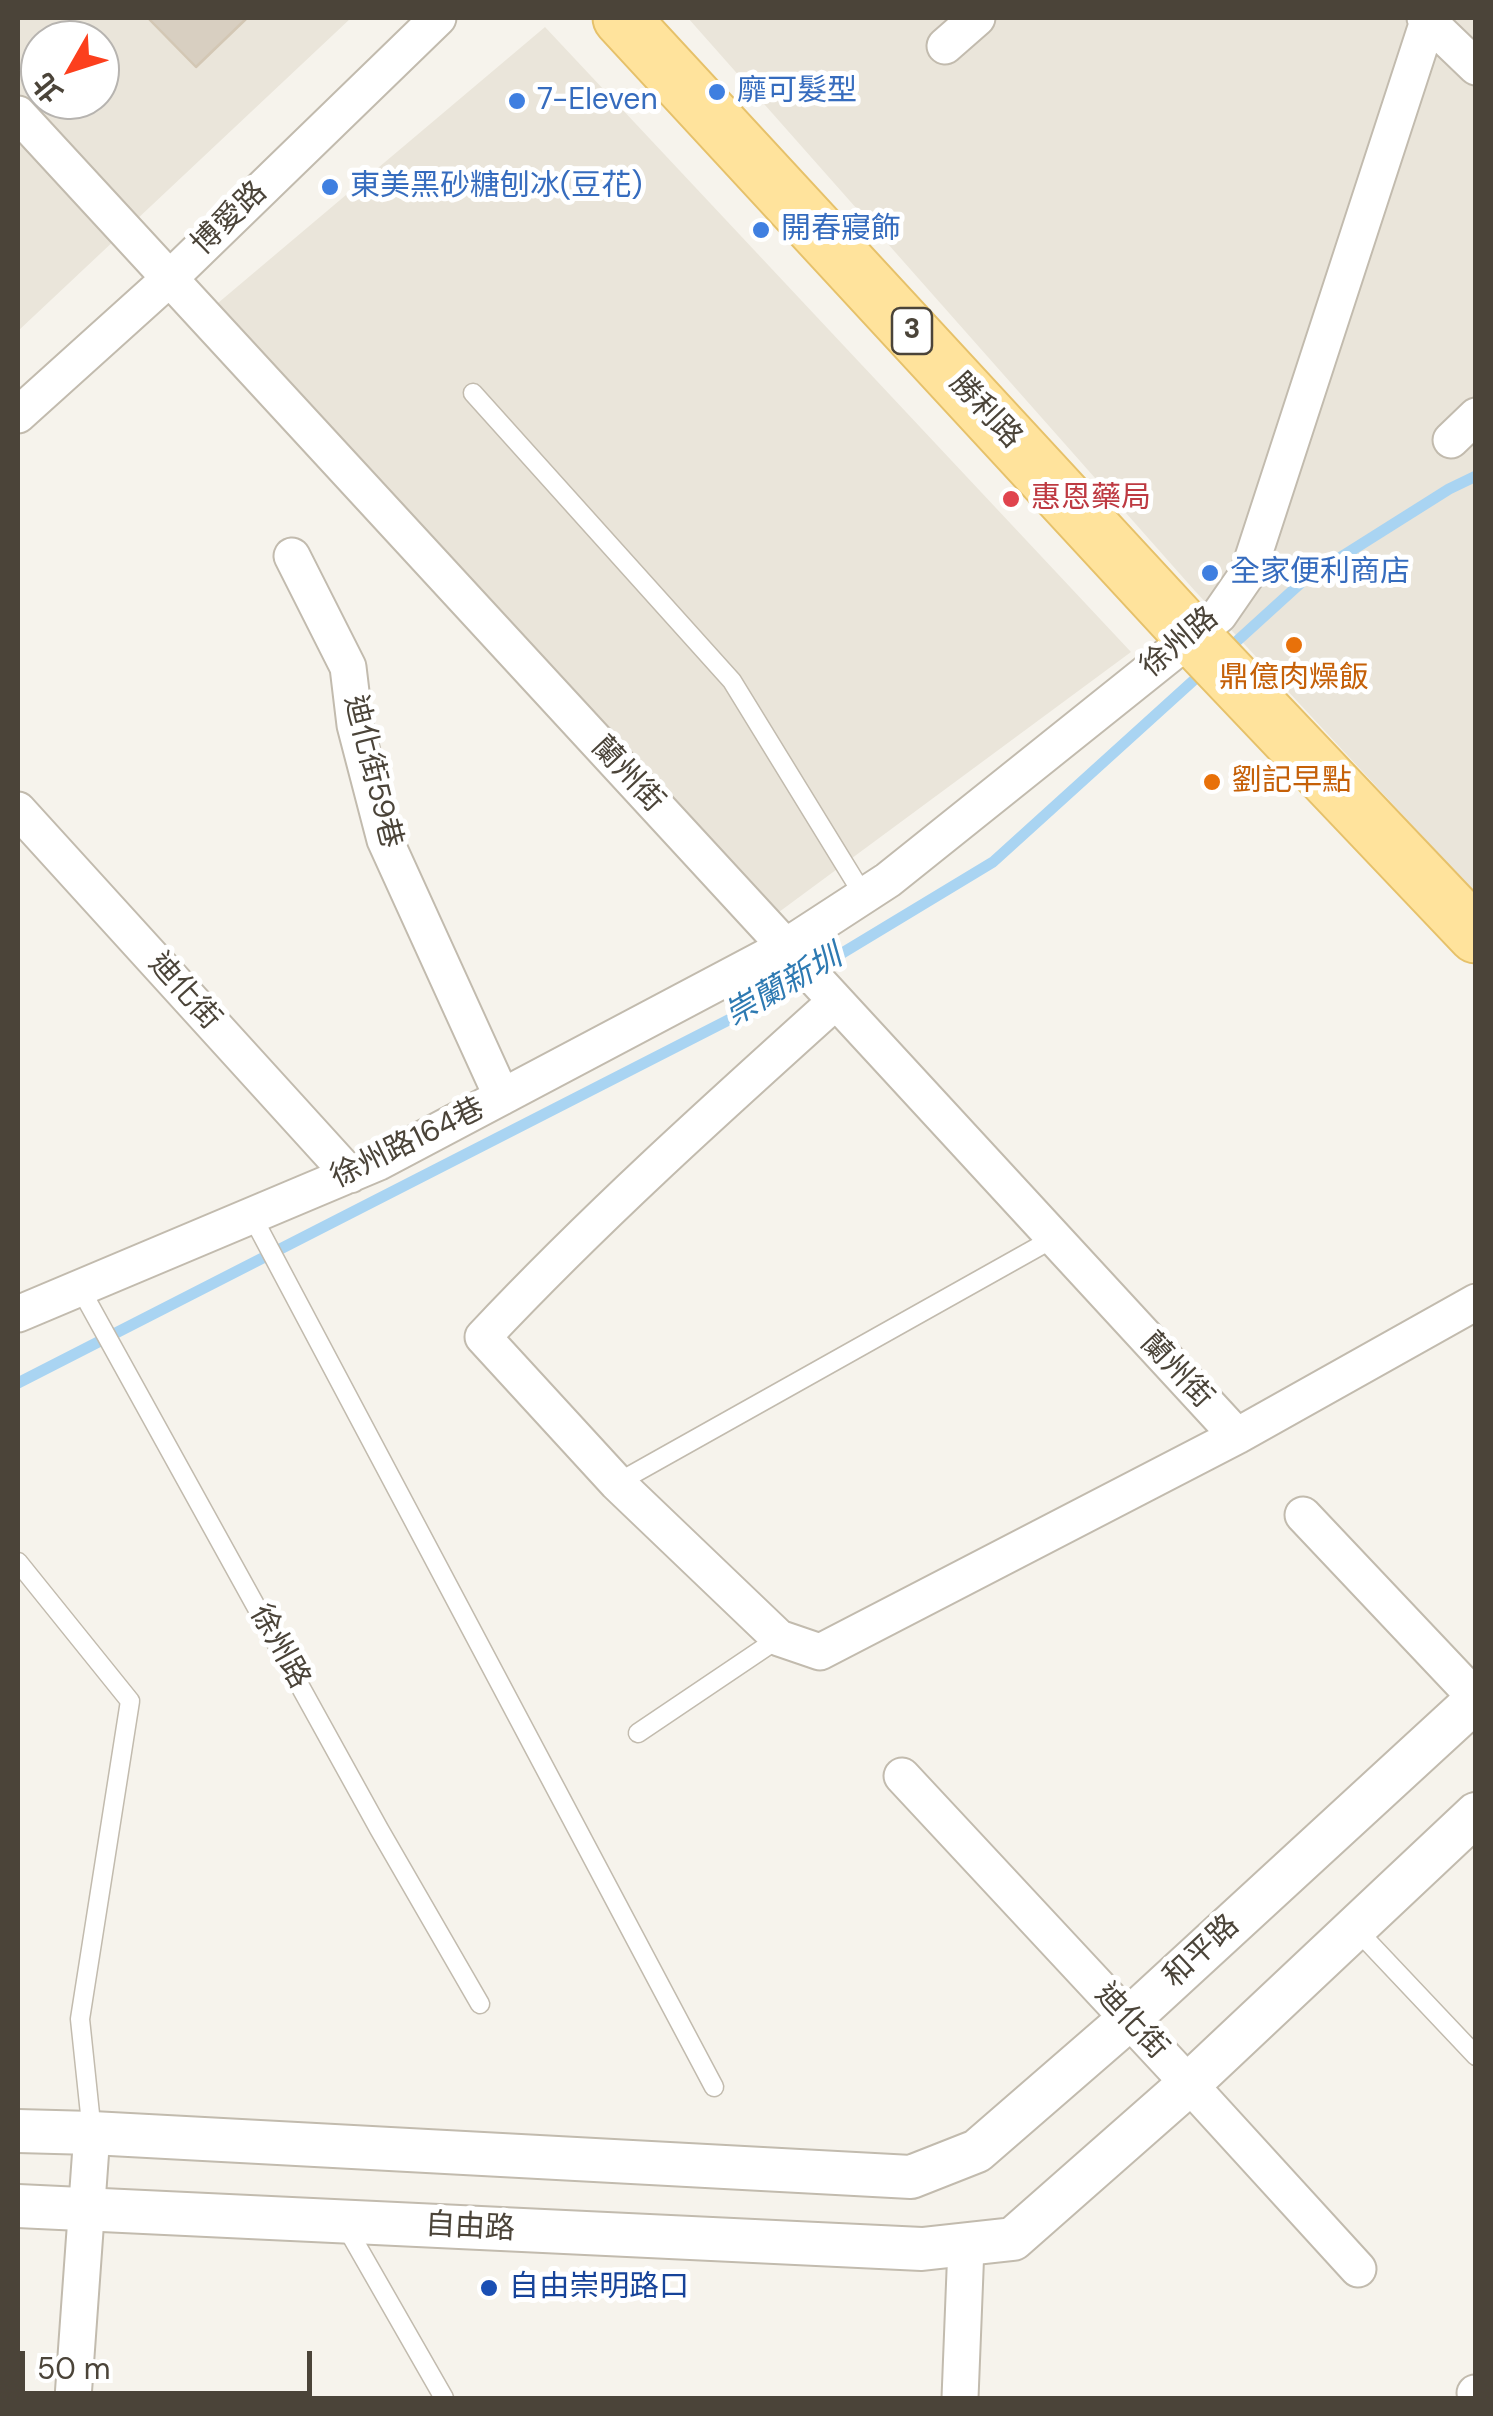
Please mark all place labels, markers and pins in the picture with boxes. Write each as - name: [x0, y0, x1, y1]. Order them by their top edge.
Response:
- place label: 靡可髮型: [737, 74, 857, 110]
- marker: 靡可髮型: [706, 81, 728, 103]
- place label: 7-Eleven: [537, 83, 658, 119]
- marker: 7-Eleven: [506, 90, 528, 112]
- place label: 東美黑砂糖刨冰(豆花): [350, 169, 642, 205]
- marker: 東美黑砂糖刨冰(豆花): [319, 176, 341, 198]
- place label: 開春寢飾: [781, 212, 901, 248]
- marker: 開春寢飾: [750, 219, 772, 241]
- place label: 惠恩藥局: [1031, 481, 1151, 517]
- marker: 惠恩藥局: [1000, 488, 1022, 510]
- place label: 全家便利商店: [1230, 555, 1410, 591]
- marker: 全家便利商店: [1199, 562, 1221, 584]
- marker: 鼎億肉燥飯: [1283, 634, 1305, 656]
- place label: 鼎億肉燥飯: [1219, 661, 1369, 697]
- place label: 劉記早點: [1232, 764, 1352, 800]
- marker: 劉記早點: [1201, 771, 1223, 793]
- place label: 自由崇明路口: [509, 2270, 689, 2306]
- marker: 自由崇明路口: [478, 2277, 500, 2299]

